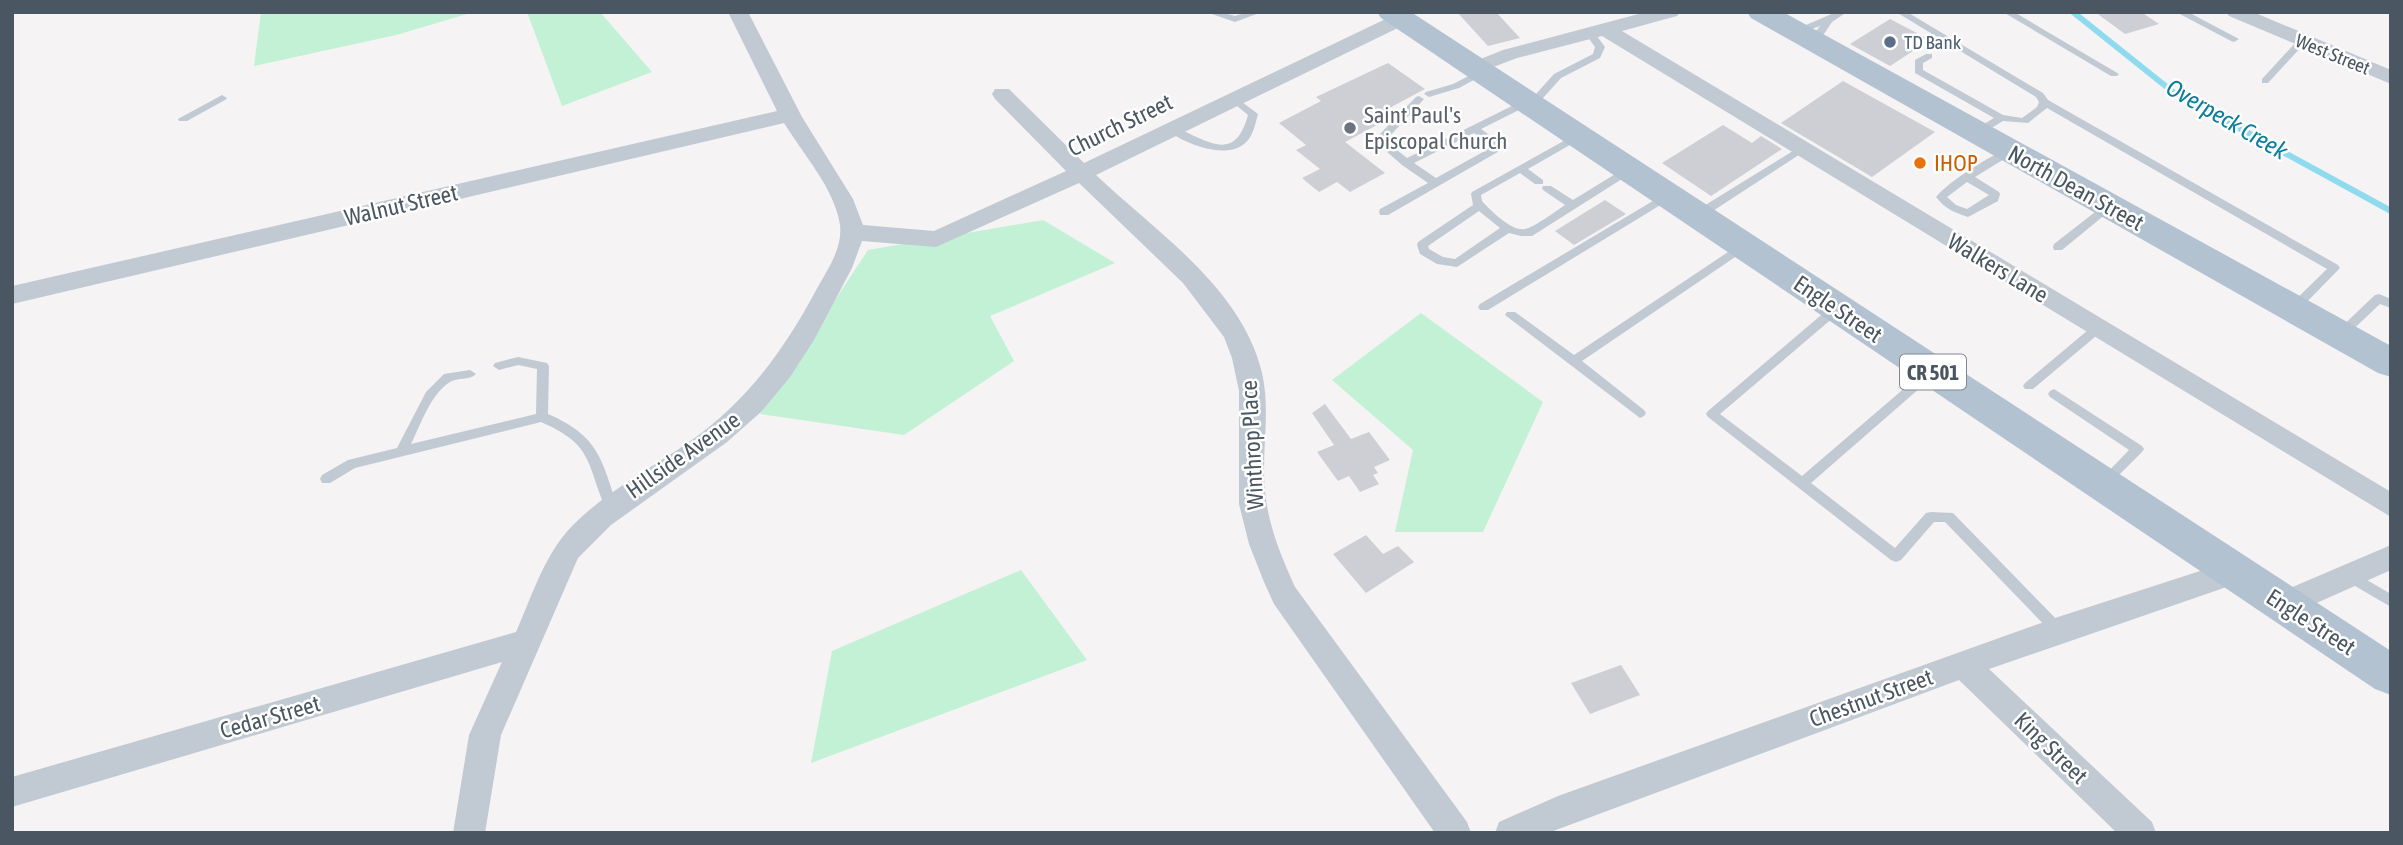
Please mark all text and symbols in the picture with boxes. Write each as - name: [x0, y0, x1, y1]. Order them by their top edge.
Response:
- street label: West Street: [2293, 29, 2373, 79]
- place label: TD Bank: [1904, 31, 1962, 53]
- marker: TD Bank: [1882, 34, 1898, 50]
- water label: Overpeck Creek: [2162, 74, 2293, 165]
- street label: Church Street: [1064, 89, 1176, 161]
- place label: Saint Paul's Episcopal Church: [1364, 102, 1507, 154]
- marker: Saint Paul's Episcopal Church: [1342, 120, 1358, 136]
- street label: North Dean Street: [2004, 140, 2148, 236]
- place label: IHOP: [1934, 150, 1978, 176]
- marker: IHOP: [1912, 155, 1928, 171]
- street label: Walnut Street: [342, 179, 460, 231]
- street label: Walkers Lane: [1943, 228, 2053, 308]
- street label: Engle Street: [1789, 270, 1887, 348]
- road number: CR 501: [1900, 354, 1966, 390]
- street label: Winthrop Place: [1236, 380, 1268, 510]
- street label: Hillside Avenue: [621, 406, 745, 504]
- street label: Engle Street: [2262, 584, 2360, 660]
- street label: Chestnut Street: [1806, 664, 1936, 732]
- street label: Cedar Street: [217, 690, 323, 744]
- street label: King Street: [2009, 707, 2093, 789]

